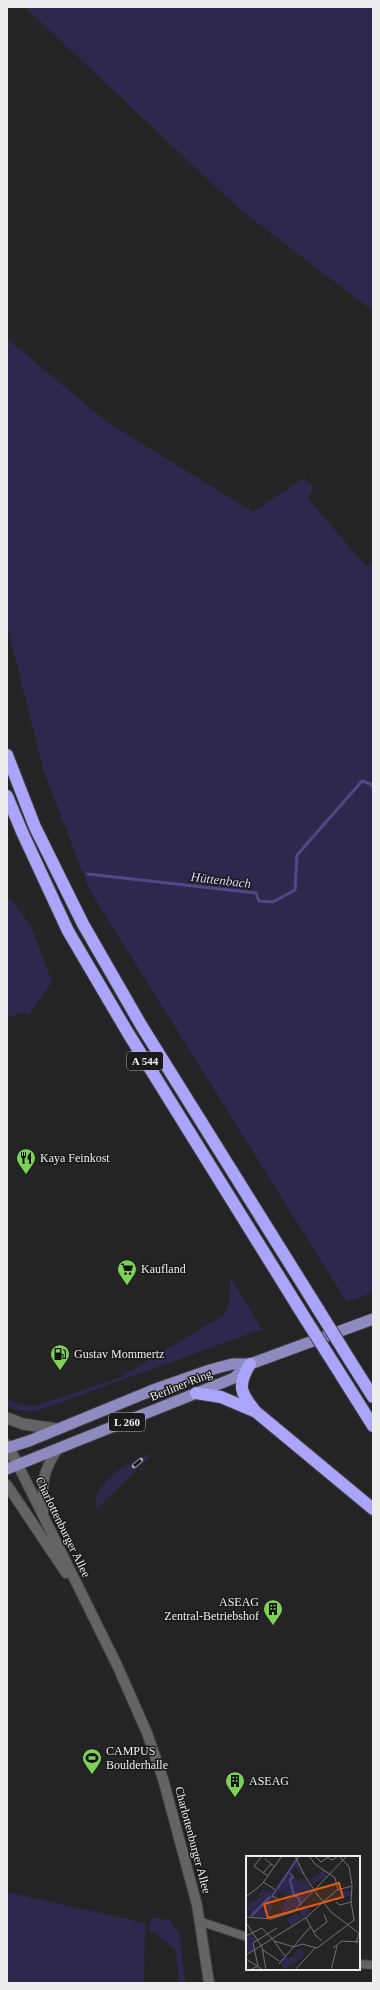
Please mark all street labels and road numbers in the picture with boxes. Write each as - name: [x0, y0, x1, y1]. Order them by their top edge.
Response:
- road number: A 544: [127, 1052, 163, 1070]
- street label: Berliner Ring: [148, 1366, 214, 1404]
- road number: L 260: [109, 1413, 145, 1431]
- street label: Charlottenburger Allee: [33, 1474, 93, 1580]
- street label: Charlottenburger Allee: [172, 1785, 214, 1895]

